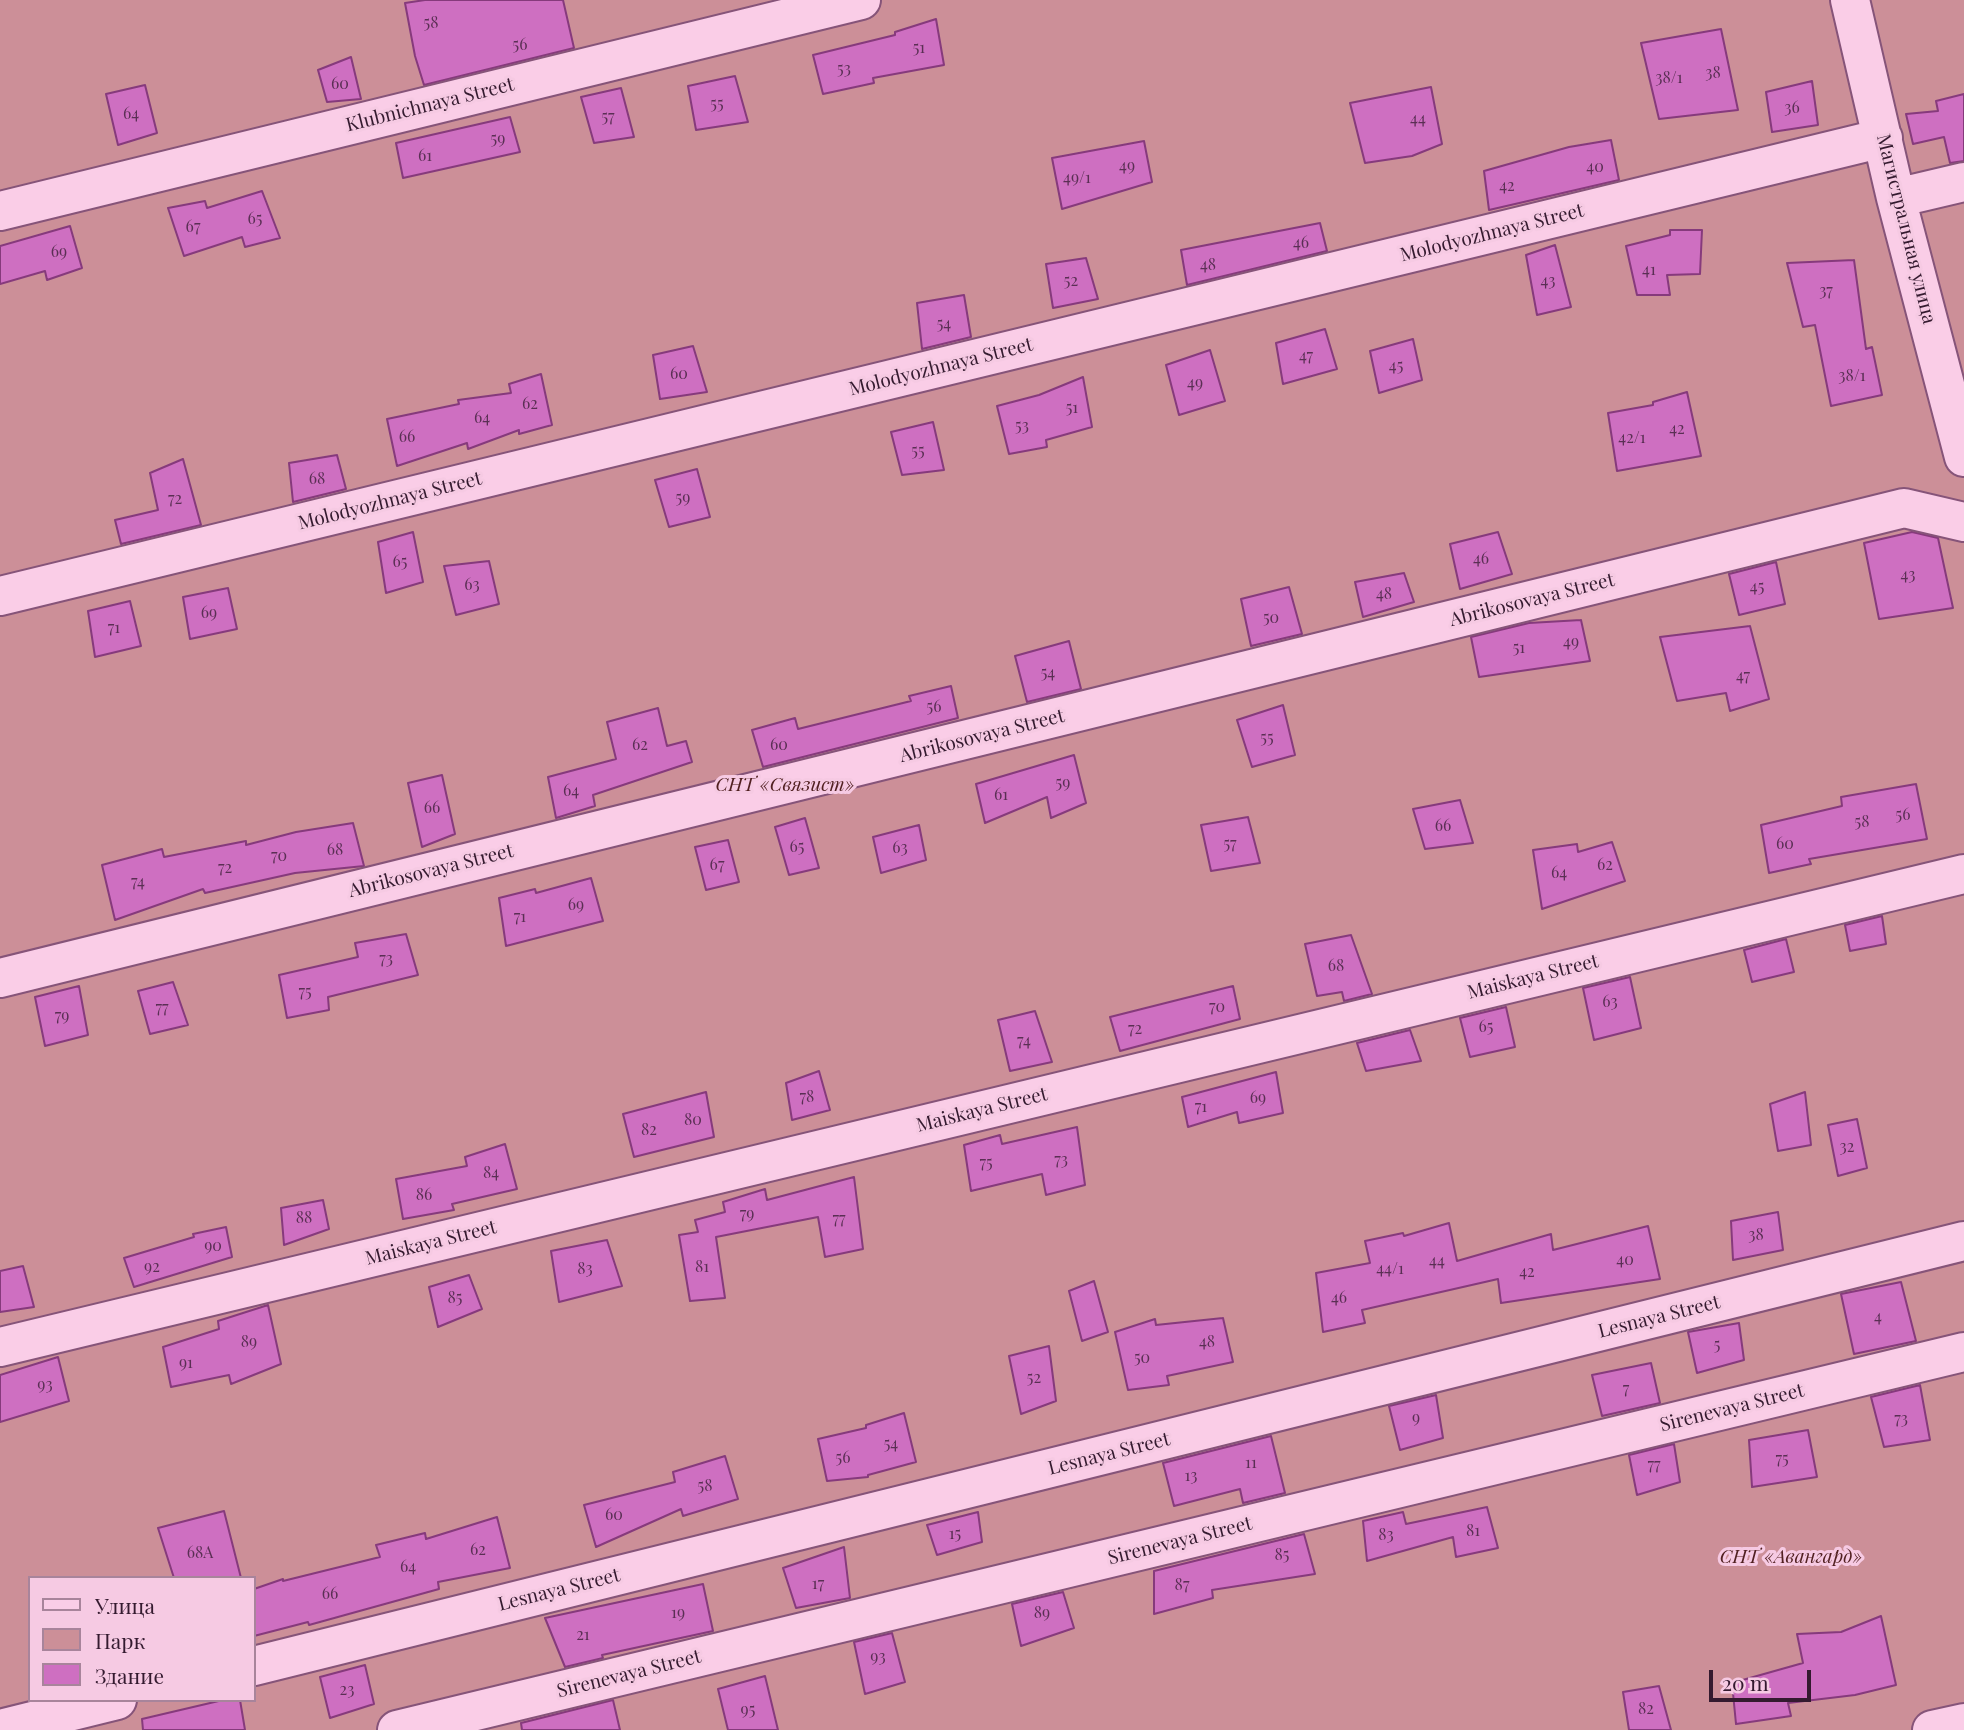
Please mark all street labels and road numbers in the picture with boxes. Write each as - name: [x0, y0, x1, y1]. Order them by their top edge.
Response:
- street label: Klubnichnaya Street: [344, 73, 516, 137]
- street label: Магистральная улица: [1871, 132, 1941, 326]
- street label: Molodyozhnaya Street: [1398, 199, 1586, 267]
- street label: Molodyozhnaya Street: [847, 333, 1035, 401]
- street label: Molodyozhnaya Street: [296, 467, 484, 535]
- street label: Abrikosovaya Street: [1447, 568, 1617, 632]
- street label: Abrikosovaya Street: [897, 704, 1067, 768]
- street label: Abrikosovaya Street: [346, 839, 516, 903]
- street label: Maiskaya Street: [1465, 950, 1601, 1004]
- street label: Maiskaya Street: [914, 1083, 1050, 1137]
- street label: Maiskaya Street: [363, 1216, 499, 1270]
- street label: Lesnaya Street: [1596, 1291, 1722, 1343]
- street label: Sirenevaya Street: [1658, 1379, 1806, 1437]
- street label: Lesnaya Street: [1046, 1428, 1172, 1480]
- street label: Sirenevaya Street: [1106, 1512, 1254, 1570]
- street label: Lesnaya Street: [496, 1564, 622, 1616]
- street label: Sirenevaya Street: [555, 1645, 703, 1703]

